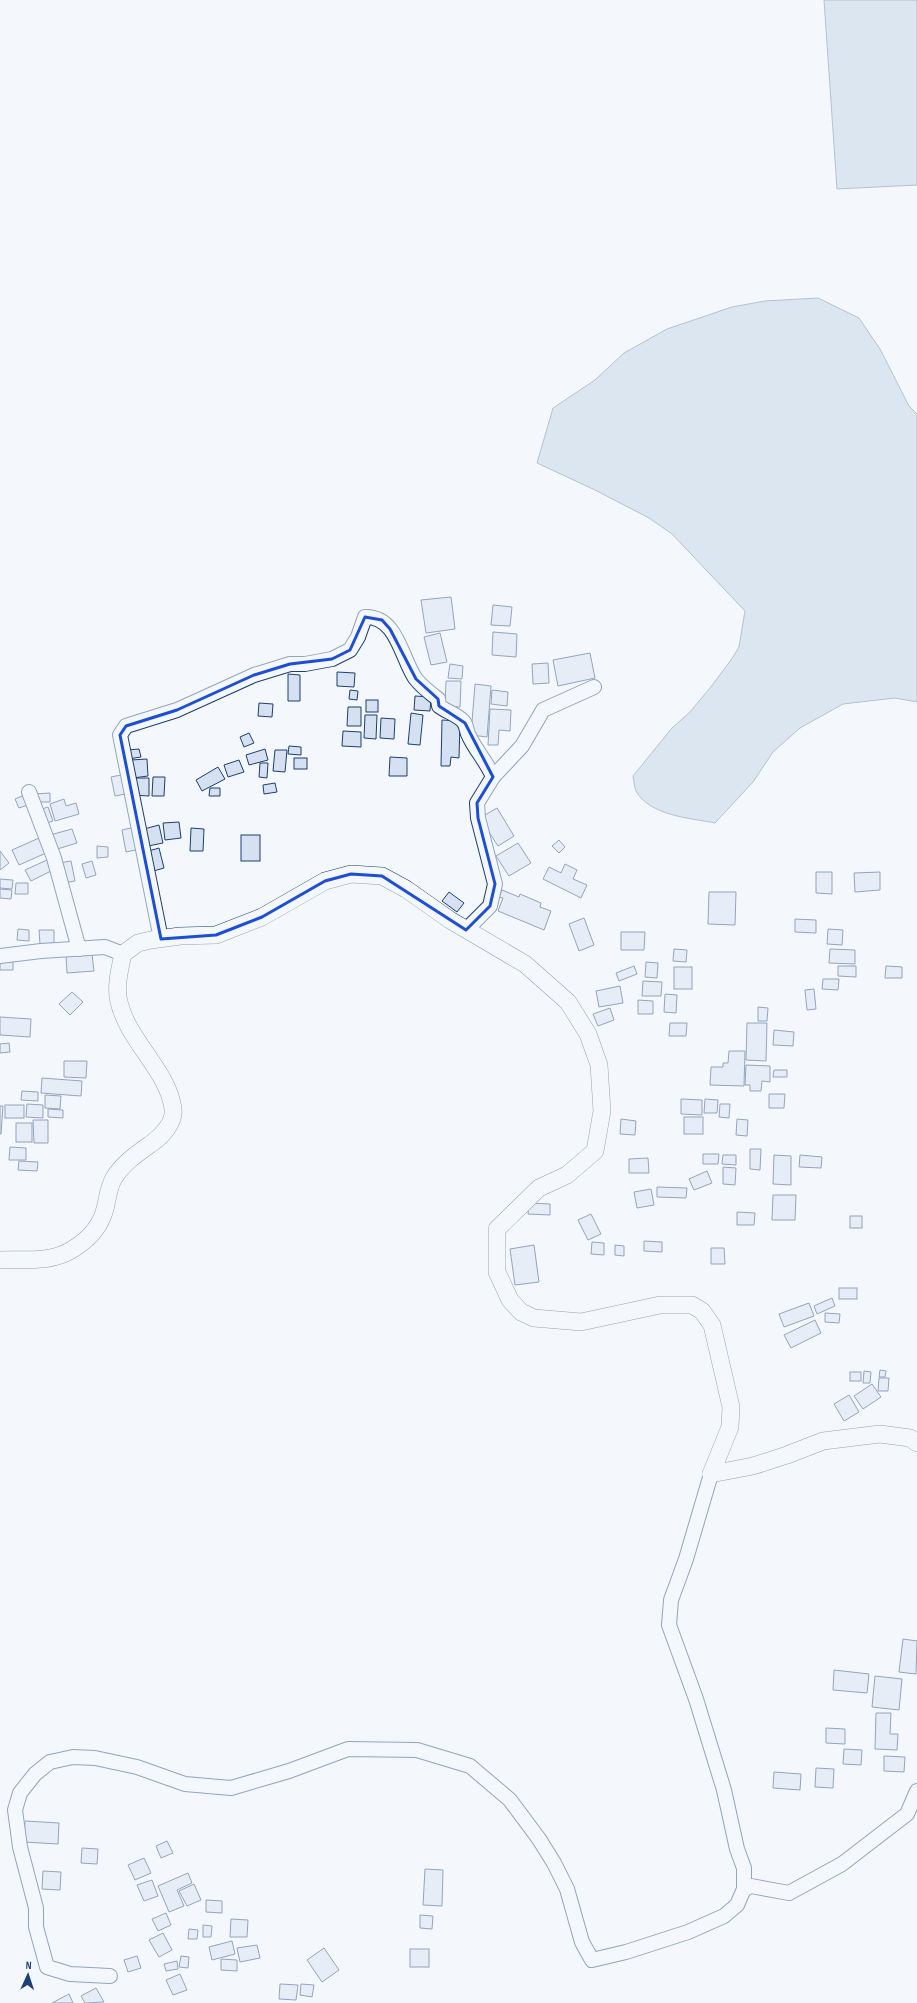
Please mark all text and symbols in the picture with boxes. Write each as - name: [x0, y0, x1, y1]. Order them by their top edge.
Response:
- north arrow: [8, 1955, 48, 1995]
- text: N: [25, 1959, 32, 1972]

